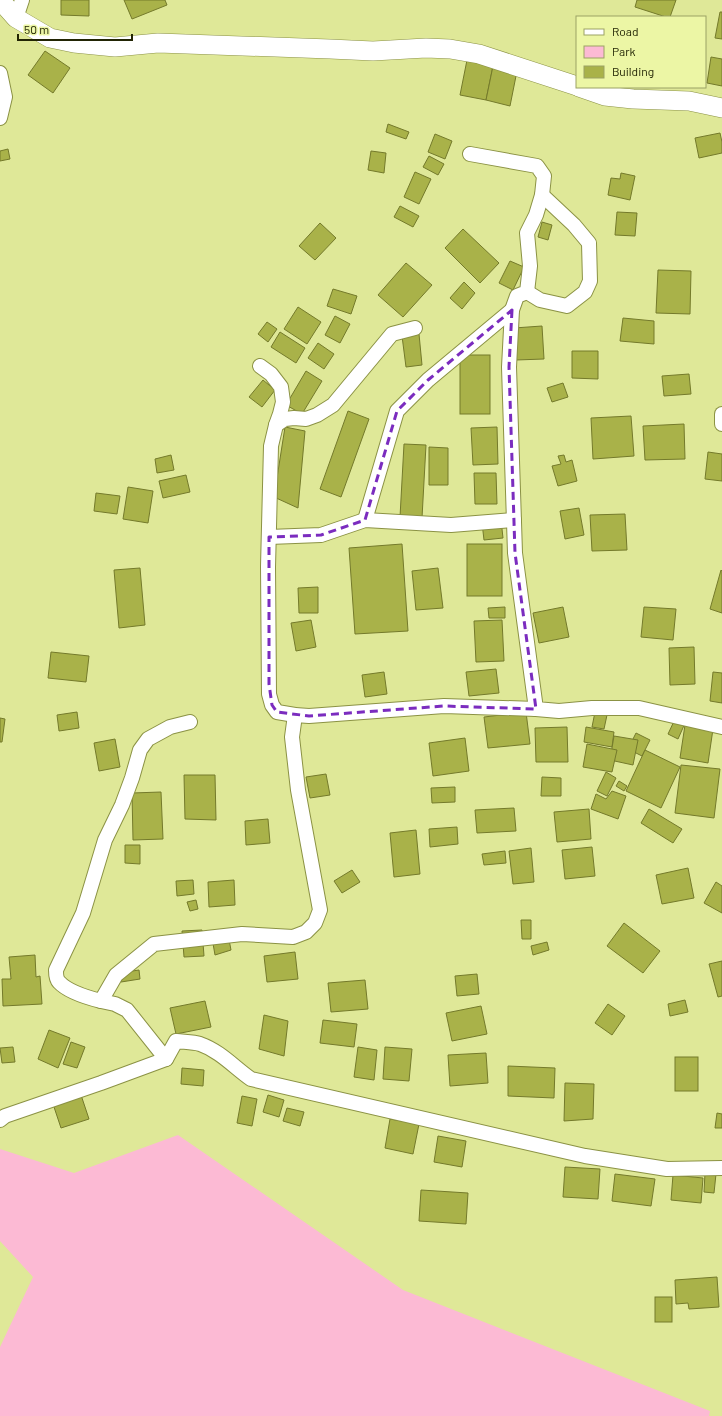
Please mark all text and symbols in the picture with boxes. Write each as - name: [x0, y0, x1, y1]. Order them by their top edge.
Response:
- scale bar: [18, 16, 132, 42]
- legend: [576, 16, 706, 88]
- text: 50 m: [24, 22, 49, 36]
- text: Road: [612, 24, 639, 38]
- text: Park: [612, 44, 636, 58]
- text: Building: [612, 64, 654, 78]

